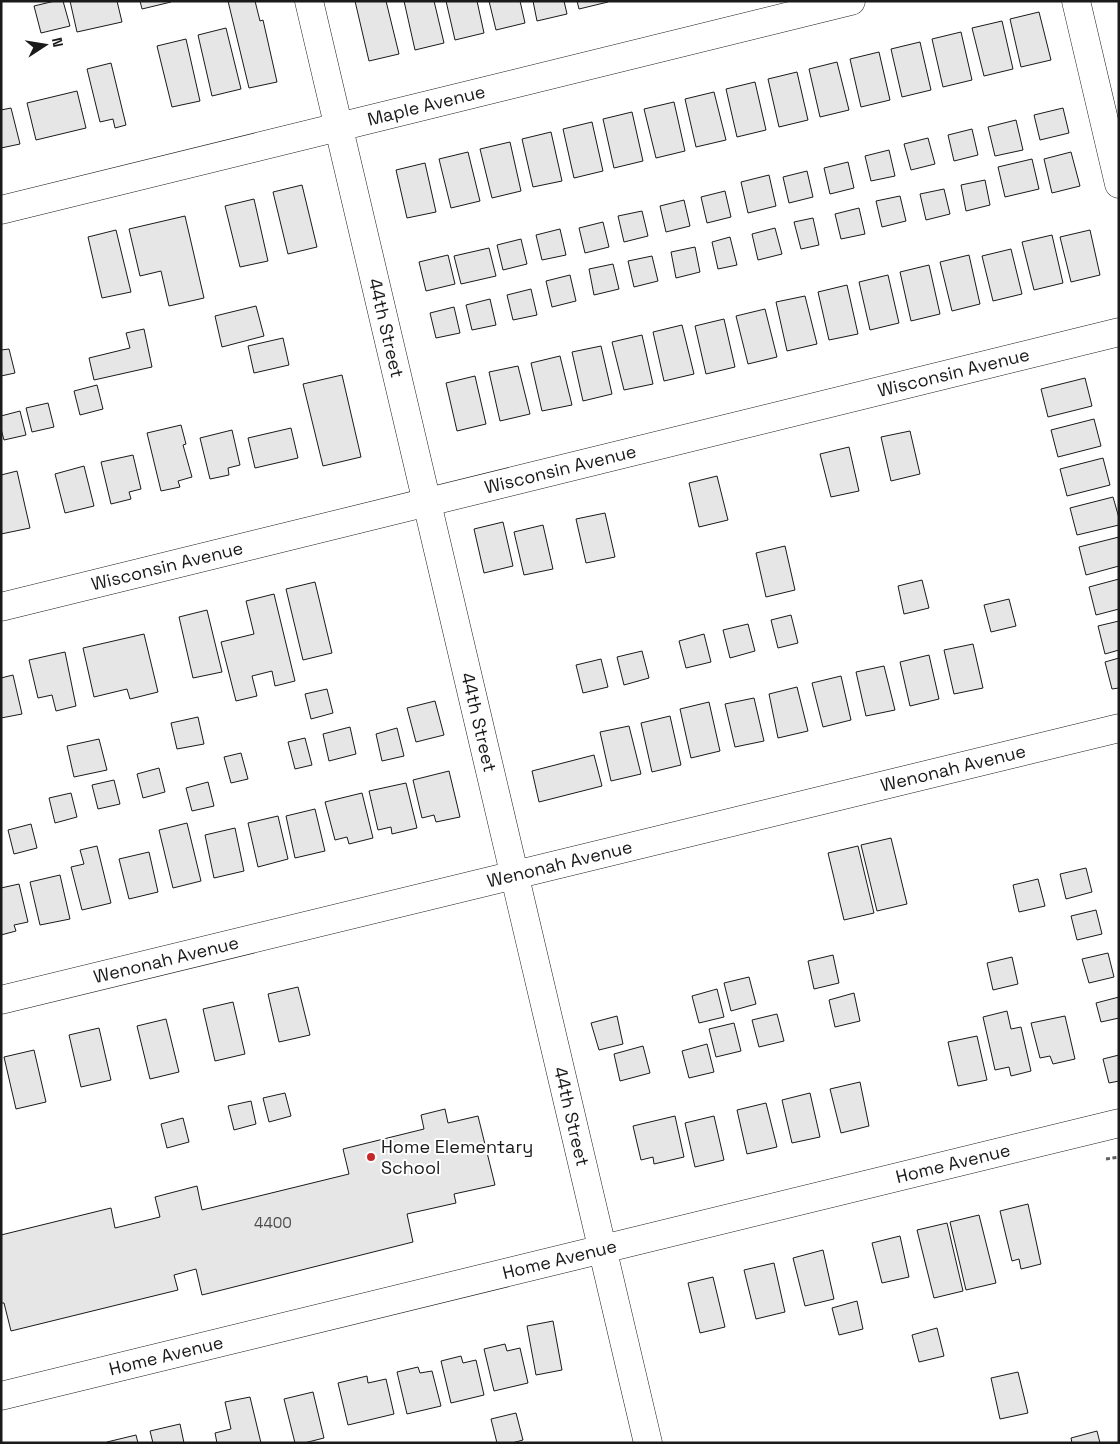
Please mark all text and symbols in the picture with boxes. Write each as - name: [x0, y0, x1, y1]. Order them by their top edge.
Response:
- north arrow: [20, 20, 70, 70]
- text: N: [48, 36, 67, 49]
- street label: Maple Avenue: [365, 79, 488, 130]
- street label: 44th Street: [364, 276, 409, 380]
- street label: Wisconsin Avenue: [875, 342, 1032, 402]
- street label: Wisconsin Avenue: [482, 439, 638, 499]
- street label: Wisconsin Avenue: [89, 536, 245, 595]
- street label: 44th Street: [456, 670, 502, 774]
- street label: Wenonah Avenue: [878, 739, 1028, 797]
- street label: Wenonah Avenue: [485, 835, 635, 892]
- street label: Wenonah Avenue: [91, 931, 241, 988]
- street label: 44th Street: [549, 1064, 595, 1169]
- place label: Home Elementary School: [381, 1135, 533, 1179]
- street label: Home Avenue: [893, 1138, 1013, 1188]
- marker: Home Elementary School: [365, 1151, 377, 1163]
- house number: 4400: [254, 1213, 292, 1232]
- street label: Home Avenue: [500, 1234, 619, 1284]
- street label: Home Avenue: [106, 1330, 226, 1380]

